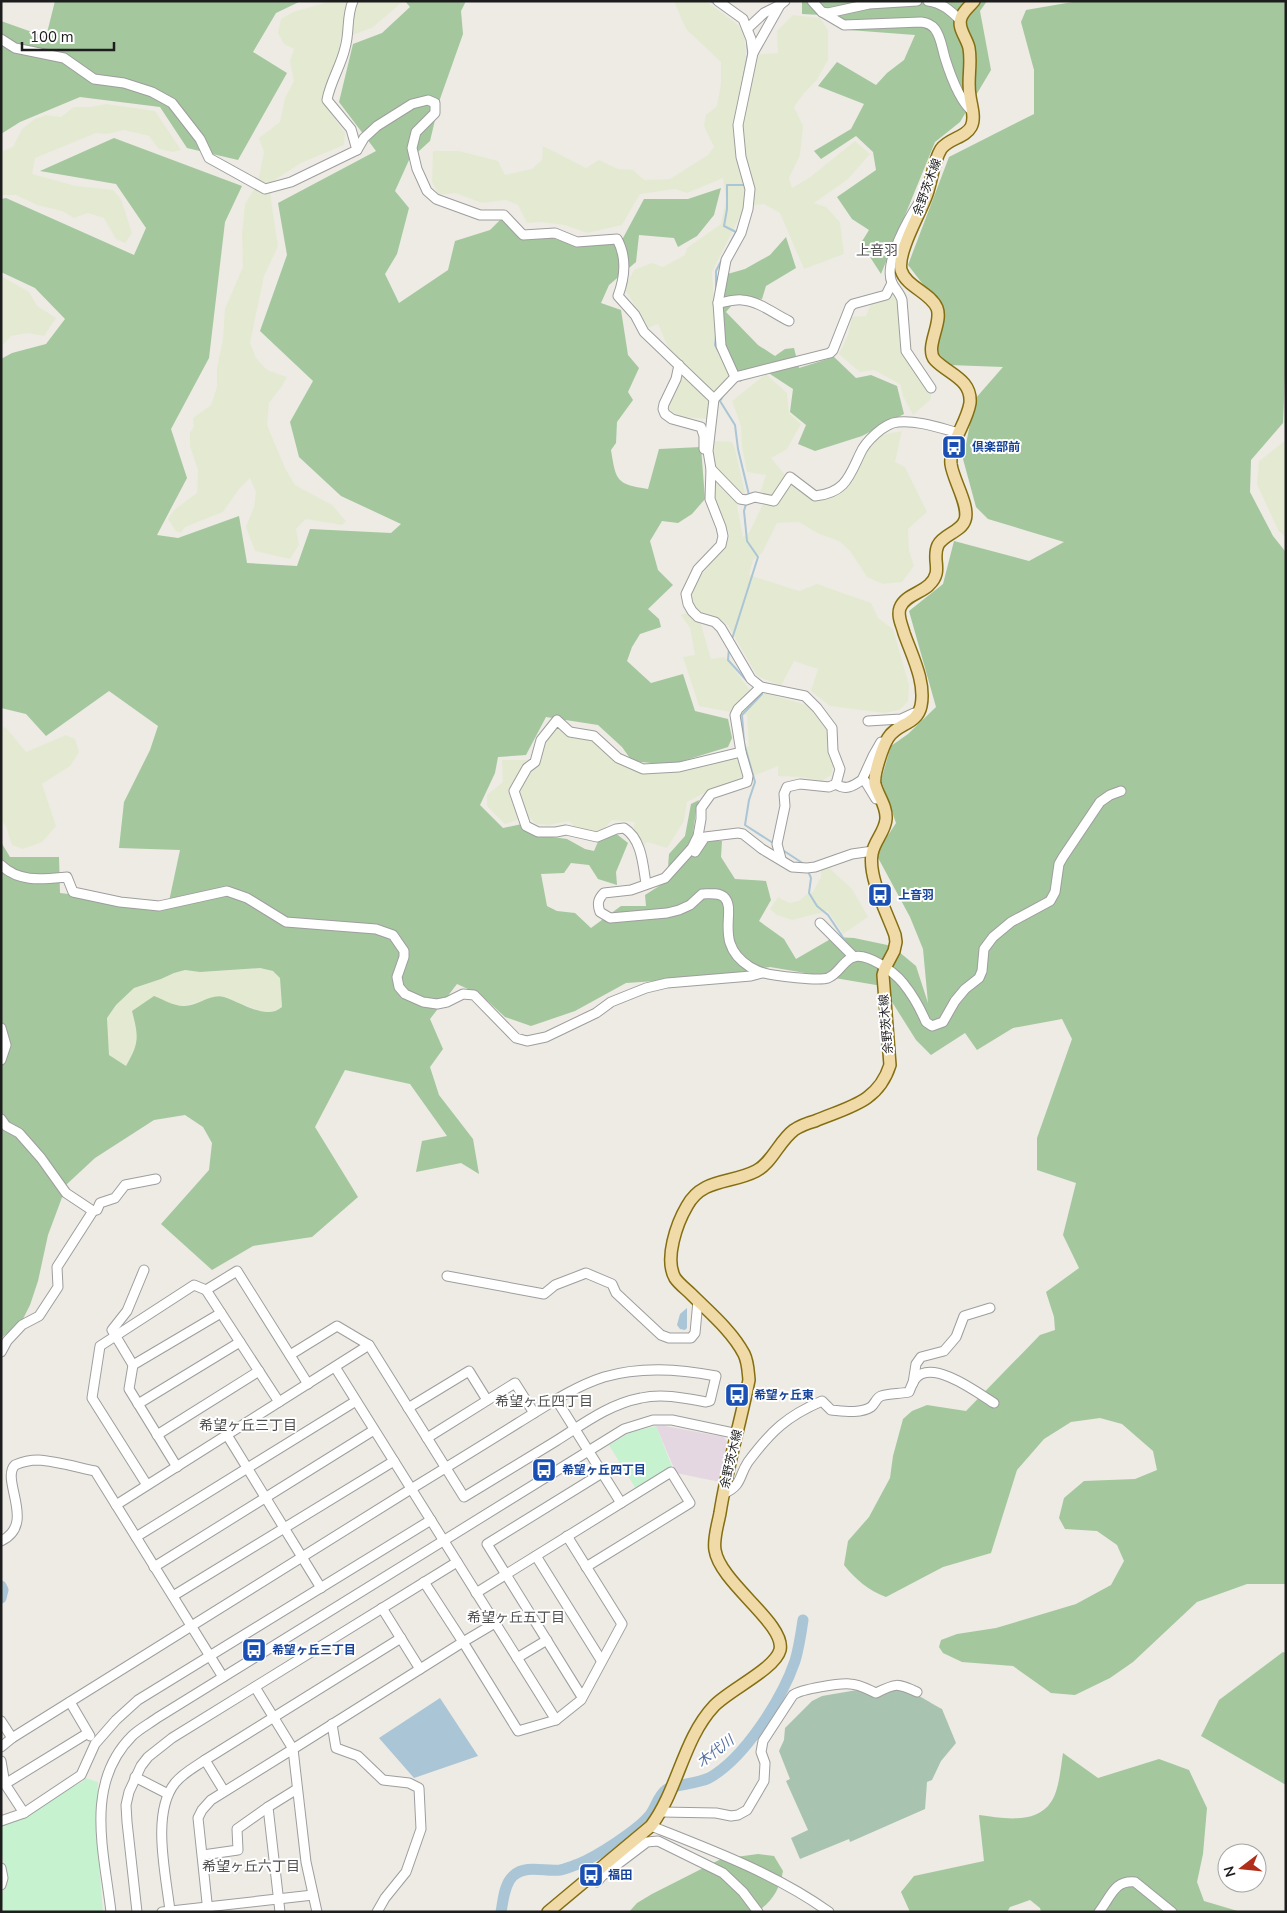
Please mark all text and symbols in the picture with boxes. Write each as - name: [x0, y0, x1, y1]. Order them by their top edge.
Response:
- scale bar: [22, 20, 115, 52]
- text: 100 m: [30, 27, 74, 47]
- street label: 余野茨木線: [909, 156, 945, 218]
- district label: 上音羽: [856, 241, 898, 260]
- bus stop icon: 倶楽部前: [941, 434, 967, 460]
- place label: 倶楽部前: [972, 439, 1020, 455]
- bus stop icon: 上音羽: [867, 882, 893, 908]
- place label: 上音羽: [898, 887, 934, 903]
- street label: 余野茨木線: [875, 993, 897, 1055]
- bus stop icon: 希望ヶ丘東: [724, 1382, 750, 1408]
- place label: 希望ヶ丘東: [754, 1387, 814, 1403]
- district label: 希望ヶ丘四丁目: [495, 1392, 593, 1411]
- district label: 希望ヶ丘三丁目: [199, 1416, 297, 1435]
- street label: 余野茨木線: [716, 1428, 746, 1490]
- bus stop icon: 希望ヶ丘四丁目: [531, 1457, 557, 1483]
- place label: 希望ヶ丘四丁目: [562, 1462, 646, 1478]
- district label: 希望ヶ丘五丁目: [467, 1608, 565, 1627]
- bus stop icon: 希望ヶ丘三丁目: [241, 1637, 267, 1663]
- place label: 希望ヶ丘三丁目: [272, 1642, 356, 1658]
- water label: 木代川: [693, 1730, 739, 1772]
- north arrow: [1217, 1843, 1267, 1893]
- district label: 希望ヶ丘六丁目: [202, 1857, 300, 1876]
- bus stop icon: 福田: [578, 1862, 604, 1888]
- text: N: [1219, 1864, 1241, 1879]
- place label: 福田: [608, 1867, 632, 1883]

